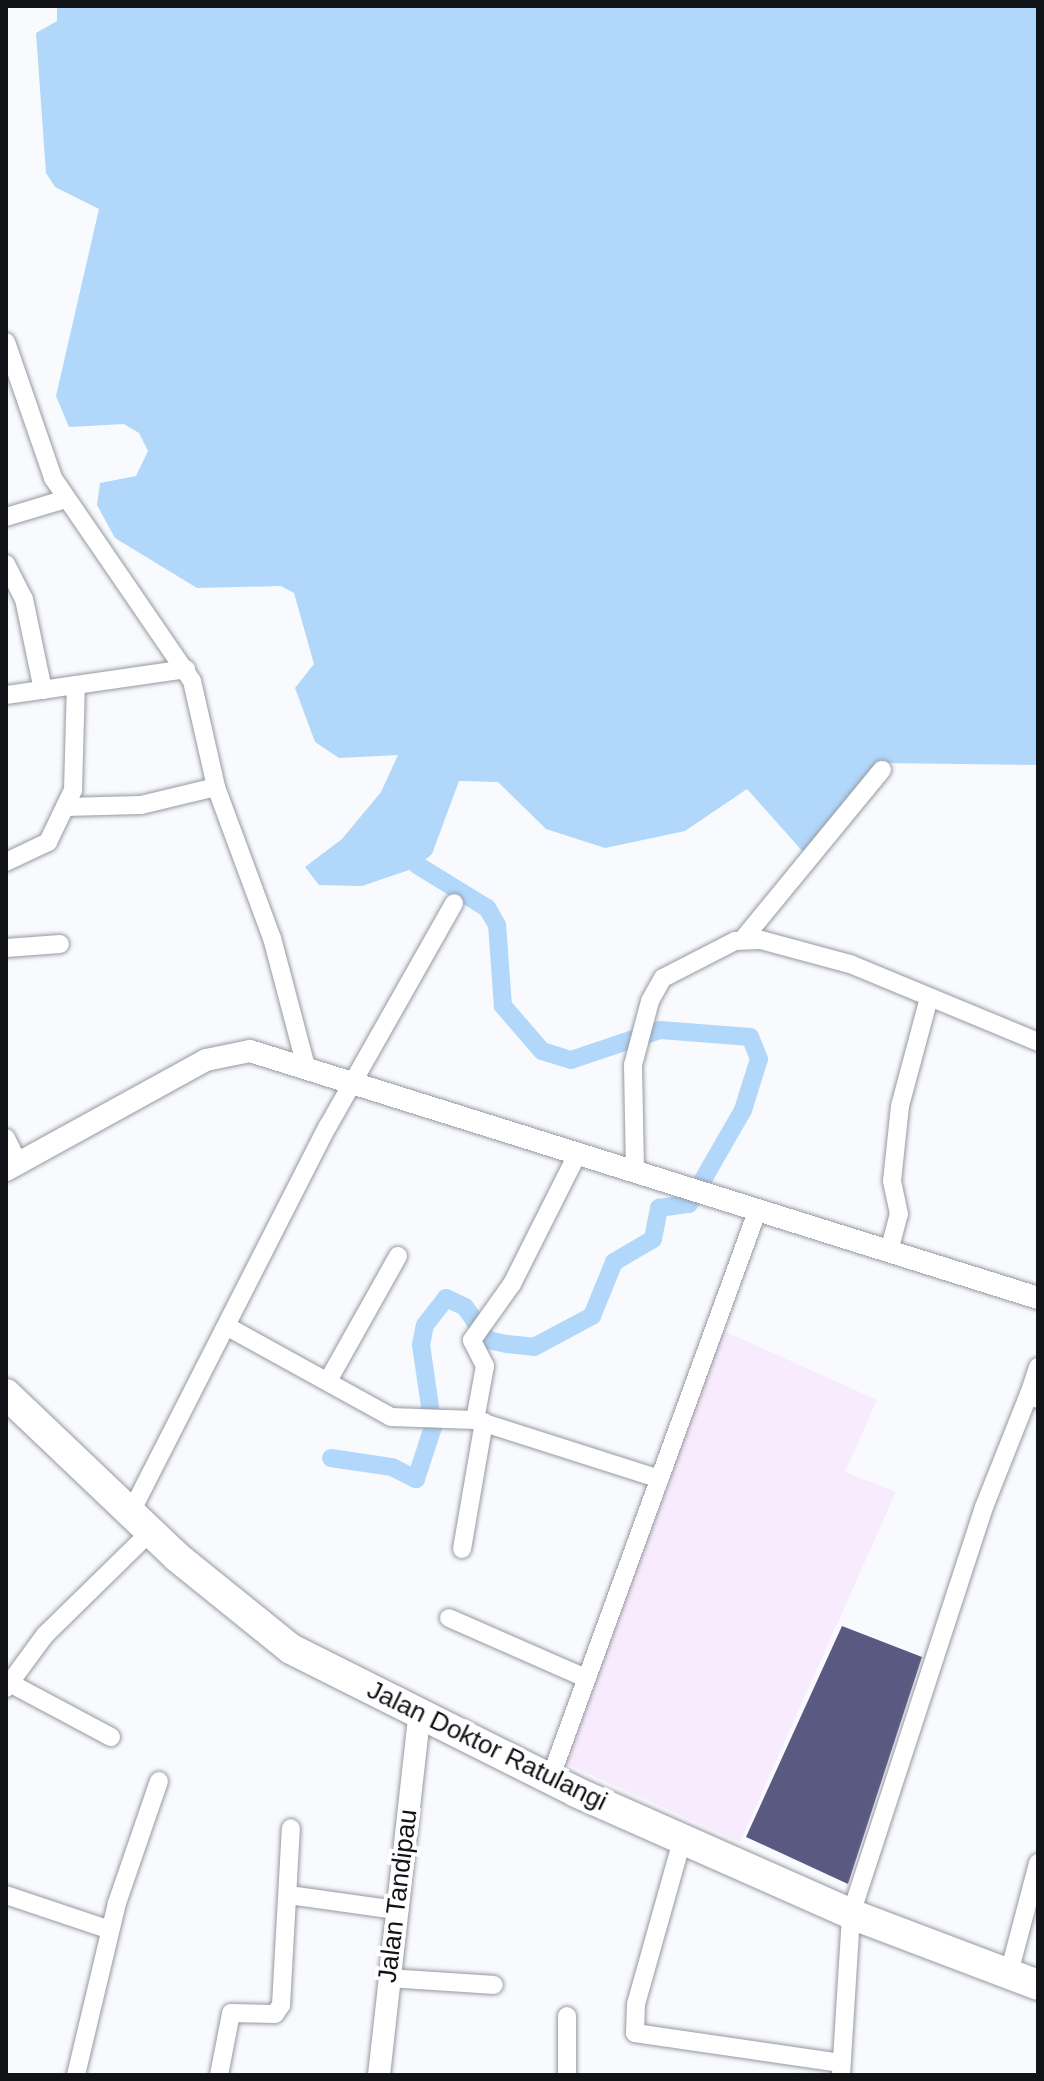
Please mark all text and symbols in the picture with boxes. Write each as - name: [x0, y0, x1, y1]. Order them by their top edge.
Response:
- street label: Jalan Doktor Ratulangi: [362, 1674, 612, 1818]
- street label: Jalan Tandipau: [372, 1807, 424, 1985]

